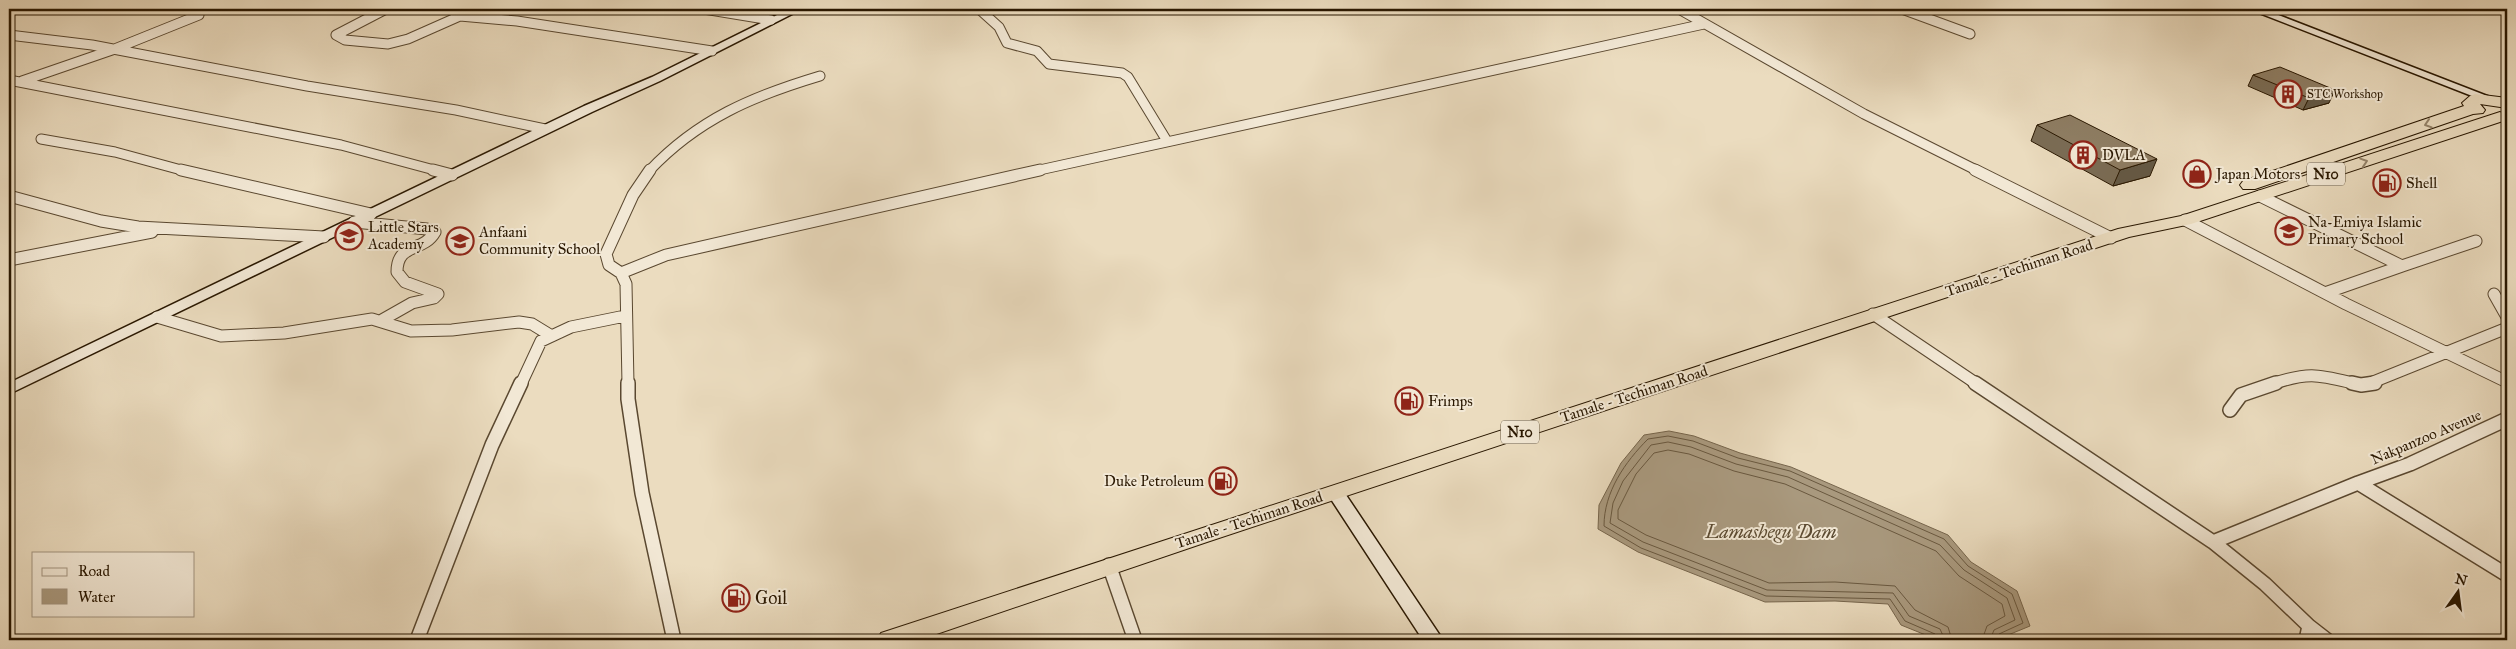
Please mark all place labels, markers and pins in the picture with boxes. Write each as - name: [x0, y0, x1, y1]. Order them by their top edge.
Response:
- building icon: STC Workshop: [2273, 79, 2303, 109]
- place label: STC Workshop: [2307, 87, 2383, 101]
- building icon: DVLA: [2068, 140, 2098, 170]
- place label: DVLA: [2102, 146, 2146, 164]
- shop icon: Japan Motors: [2182, 159, 2212, 189]
- place label: Japan Motors: [2214, 165, 2300, 184]
- fuel station icon: Shell: [2372, 168, 2402, 198]
- place label: Shell: [2406, 174, 2438, 192]
- place label: Na-Emiya Islamic Primary School: [2308, 213, 2422, 248]
- school or university icon: Na-Emiya Islamic Primary School: [2274, 216, 2304, 246]
- place label: Little Stars Academy: [367, 218, 439, 253]
- school or university icon: Little Stars Academy: [334, 221, 364, 251]
- place label: Anfaani Community School: [478, 223, 601, 258]
- school or university icon: Anfaani Community School: [445, 226, 475, 256]
- fuel station icon: Frimps: [1394, 386, 1424, 416]
- place label: Frimps: [1428, 392, 1473, 410]
- fuel station icon: Duke Petroleum: [1208, 466, 1238, 496]
- place label: Duke Petroleum: [1104, 472, 1204, 490]
- fuel station icon: Goil: [721, 583, 751, 613]
- place label: Goil: [755, 587, 787, 609]

